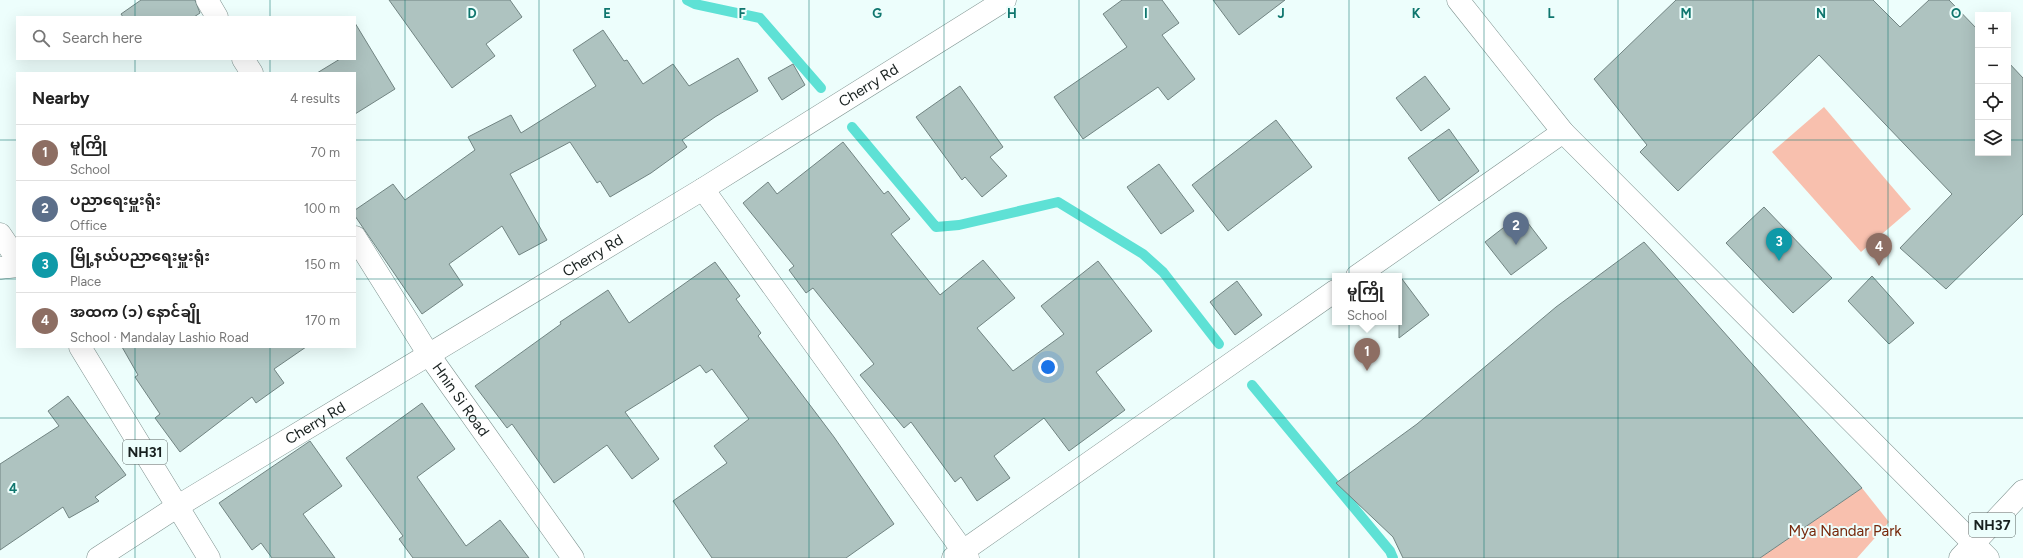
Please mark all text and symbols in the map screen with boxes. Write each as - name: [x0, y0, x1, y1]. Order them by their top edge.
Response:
- text: D: [467, 6, 477, 21]
- text: E: [603, 6, 611, 21]
- text: F: [738, 6, 746, 21]
- text: G: [872, 6, 882, 21]
- text: H: [1007, 6, 1017, 21]
- text: I: [1144, 6, 1148, 21]
- text: J: [1277, 6, 1285, 21]
- text: K: [1412, 6, 1421, 21]
- text: L: [1548, 6, 1555, 21]
- text: M: [1680, 6, 1692, 21]
- text: N: [1816, 6, 1826, 21]
- text: O: [1951, 6, 1961, 21]
- map controls: [1975, 12, 2011, 156]
- button: +: [1975, 12, 2011, 48]
- search box: [16, 16, 356, 60]
- icon: search: [30, 27, 52, 49]
- text: Search here: [62, 29, 142, 47]
- button: −: [1975, 48, 2011, 84]
- street label: Cherry Rd: [835, 60, 902, 111]
- button: locate: [1975, 84, 2011, 120]
- text: Nearby: [32, 88, 90, 108]
- text: 4 results: [290, 91, 340, 106]
- button: layers: [1975, 120, 2011, 156]
- text: မူကြို: [70, 135, 107, 153]
- text: 1: [42, 145, 48, 160]
- text: 70 m: [310, 145, 340, 160]
- text: School: [70, 162, 110, 177]
- text: ပညာရေးမှူးရုံး: [70, 191, 161, 209]
- text: 2: [41, 201, 49, 216]
- text: 100 m: [304, 201, 340, 216]
- pin: 2: [1503, 212, 1529, 245]
- text: Office: [70, 218, 107, 233]
- pin: 3: [1766, 228, 1792, 261]
- street label: Cherry Rd: [559, 230, 626, 281]
- pin: 4: [1866, 233, 1892, 266]
- text: မြို့နယ်ပညာရေးမှူးရုံး: [70, 247, 210, 265]
- text: 3: [41, 257, 49, 272]
- text: 150 m: [305, 257, 340, 272]
- popup: [1332, 273, 1402, 325]
- text: Place: [70, 274, 101, 289]
- text: မူကြို: [1347, 281, 1384, 299]
- text: အထက (၁) နောင်ချို: [70, 303, 201, 321]
- text: School: [1347, 308, 1387, 323]
- text: 4: [41, 313, 49, 328]
- text: 170 m: [305, 313, 340, 328]
- text: School · Mandalay Lashio Road: [70, 330, 249, 345]
- pin: 1: [1354, 338, 1380, 371]
- your location: [1038, 357, 1058, 377]
- street label: Hnin Si Road: [428, 359, 493, 440]
- street label: Cherry Rd: [282, 398, 349, 448]
- road number: NH31: [123, 440, 167, 464]
- text: 4: [9, 481, 17, 496]
- road number: NH37: [1969, 513, 2015, 537]
- park label: Mya Nandar Park: [1788, 522, 1902, 540]

